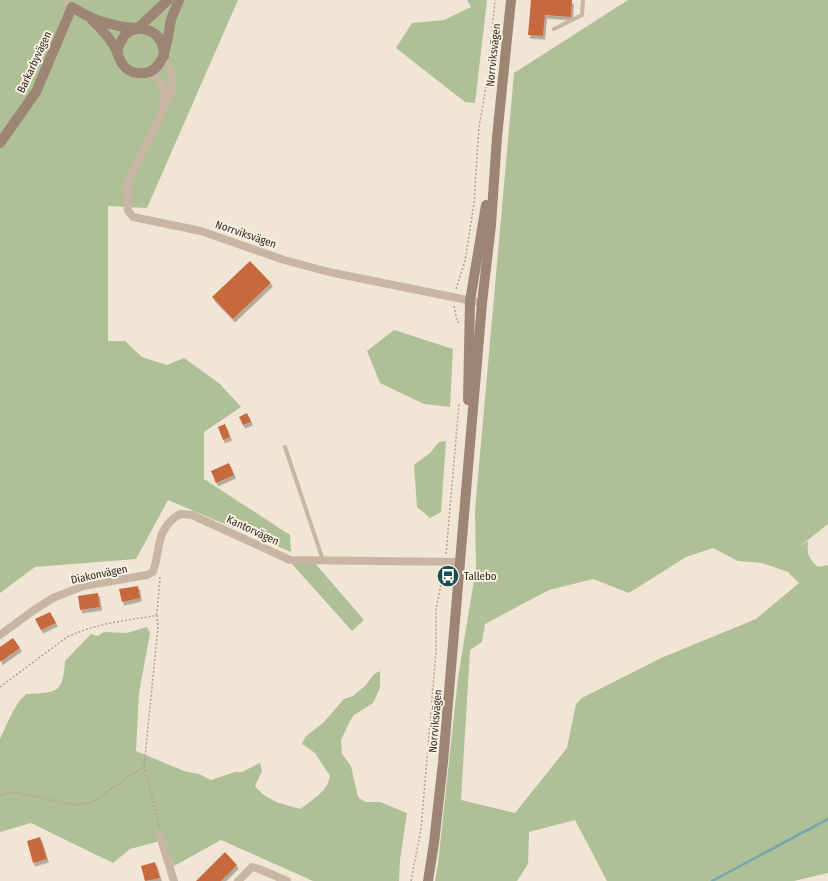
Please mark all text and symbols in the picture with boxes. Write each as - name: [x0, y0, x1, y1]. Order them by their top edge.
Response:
- street label: Norrviksvägen: [484, 23, 503, 87]
- street label: Barkarbyvägen: [15, 29, 54, 95]
- street label: Norrviksvägen: [214, 218, 278, 251]
- street label: Kantorvägen: [225, 513, 281, 548]
- street label: Diakonvägen: [70, 562, 129, 587]
- bus stop icon: Tallebo: [435, 563, 461, 589]
- place label: Tallebo: [464, 570, 497, 583]
- street label: Norrviksvägen: [426, 689, 445, 753]

